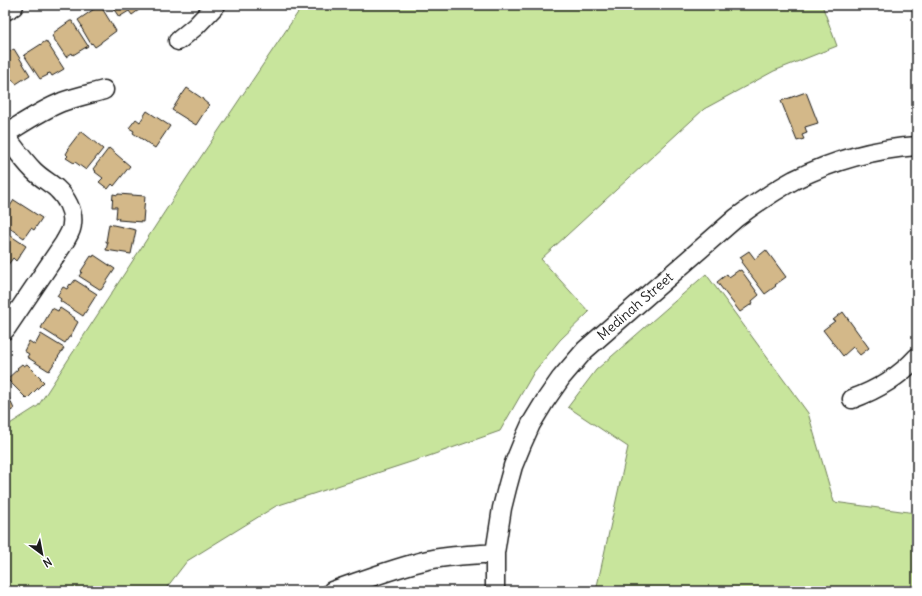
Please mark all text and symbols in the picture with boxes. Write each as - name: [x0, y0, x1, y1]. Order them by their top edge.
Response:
- street label: Medinah Street: [593, 268, 677, 344]
- north arrow: [22, 534, 62, 574]
- text: N: [40, 555, 54, 570]

